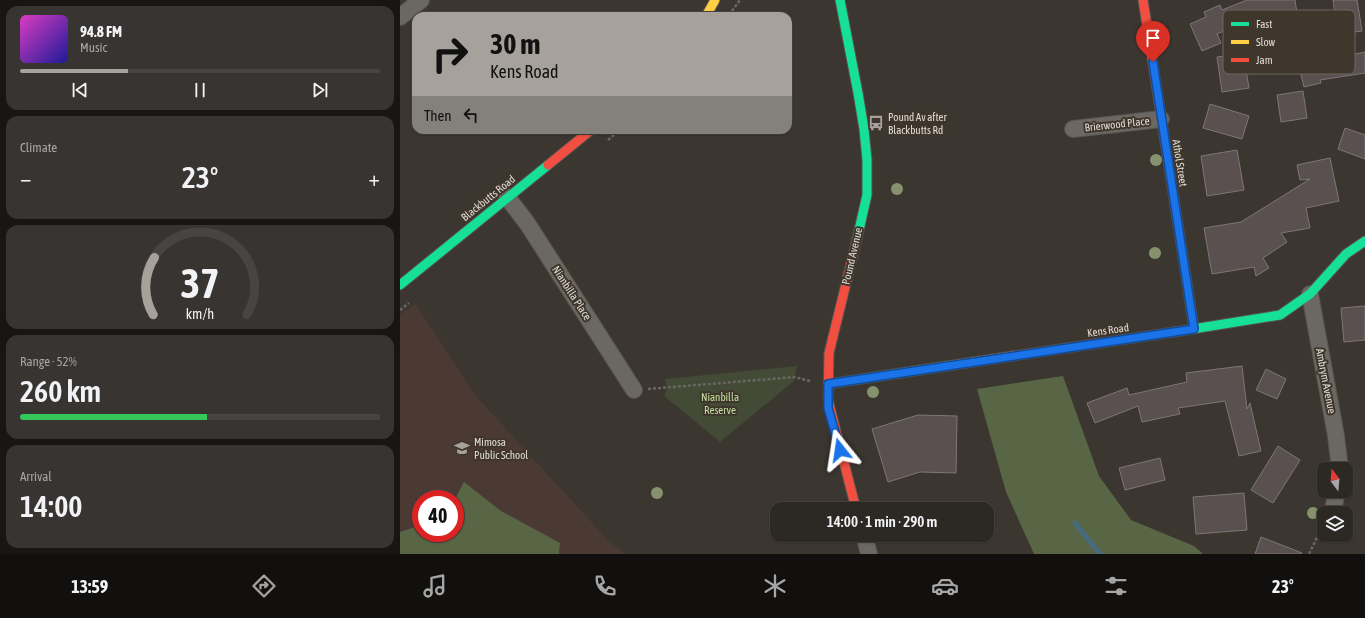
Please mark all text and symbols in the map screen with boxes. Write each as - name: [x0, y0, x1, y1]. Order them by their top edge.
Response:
- legend: [1223, 10, 1355, 74]
- text: Fast: [1256, 18, 1272, 30]
- pin: [1136, 21, 1170, 62]
- text: 94.8 FM: [80, 23, 122, 40]
- icon: arrive: [1142, 27, 1164, 49]
- icon: right: [424, 28, 476, 80]
- text: 30 m: [490, 28, 540, 60]
- text: Slow: [1256, 36, 1275, 48]
- text: Music: [80, 40, 107, 55]
- text: Jam: [1256, 54, 1273, 66]
- text: Kens Road: [490, 61, 559, 82]
- icon: previous: [69, 79, 91, 101]
- icon: pause: [189, 79, 211, 101]
- icon: next: [309, 79, 331, 101]
- icon: left: [460, 104, 482, 126]
- text: Then: [424, 107, 452, 124]
- place label: Pound Av after Blackbutts Rd: [888, 111, 947, 136]
- bus stop icon: Pound Av after Blackbutts Rd: [867, 114, 885, 132]
- street label: Brierwood Place: [1084, 115, 1150, 133]
- street label: Athol Street: [1170, 139, 1190, 187]
- text: Climate: [20, 140, 57, 155]
- text: 23°: [182, 160, 218, 194]
- text: −: [20, 165, 31, 191]
- text: +: [369, 165, 380, 191]
- street label: Blackbutts Road: [459, 173, 517, 223]
- street label: Pound Avenue: [840, 226, 864, 286]
- text: 37: [180, 259, 220, 307]
- street label: Nianbilla Place: [550, 264, 594, 322]
- text: km/h: [186, 306, 214, 322]
- street label: Kens Road: [1086, 321, 1130, 339]
- street label: Ambrym Avenue: [1314, 347, 1338, 415]
- text: Range · 52%: [20, 354, 77, 369]
- text: 260 km: [20, 374, 101, 408]
- park label: Nianbilla Reserve: [701, 391, 739, 416]
- position arrow: [819, 429, 861, 471]
- place label: Mimosa Public School: [474, 436, 528, 461]
- school or university icon: Mimosa Public School: [453, 439, 471, 457]
- north arrow: [1317, 462, 1353, 498]
- map controls: [1317, 462, 1353, 542]
- text: Arrival: [20, 469, 52, 484]
- text: 14:00: [20, 489, 82, 523]
- speed limit sign: 40: [412, 490, 464, 542]
- button: layers: [1317, 506, 1353, 542]
- text: 14:00 · 1 min · 290 m: [827, 513, 937, 530]
- icon: directions: [250, 572, 278, 600]
- icon: music: [421, 572, 449, 600]
- icon: phone: [591, 572, 619, 600]
- icon: climate: [761, 572, 789, 600]
- icon: car: [931, 572, 959, 600]
- icon: filters: [1102, 572, 1130, 600]
- text: 13:59: [71, 576, 108, 597]
- text: 23°: [1272, 576, 1294, 597]

